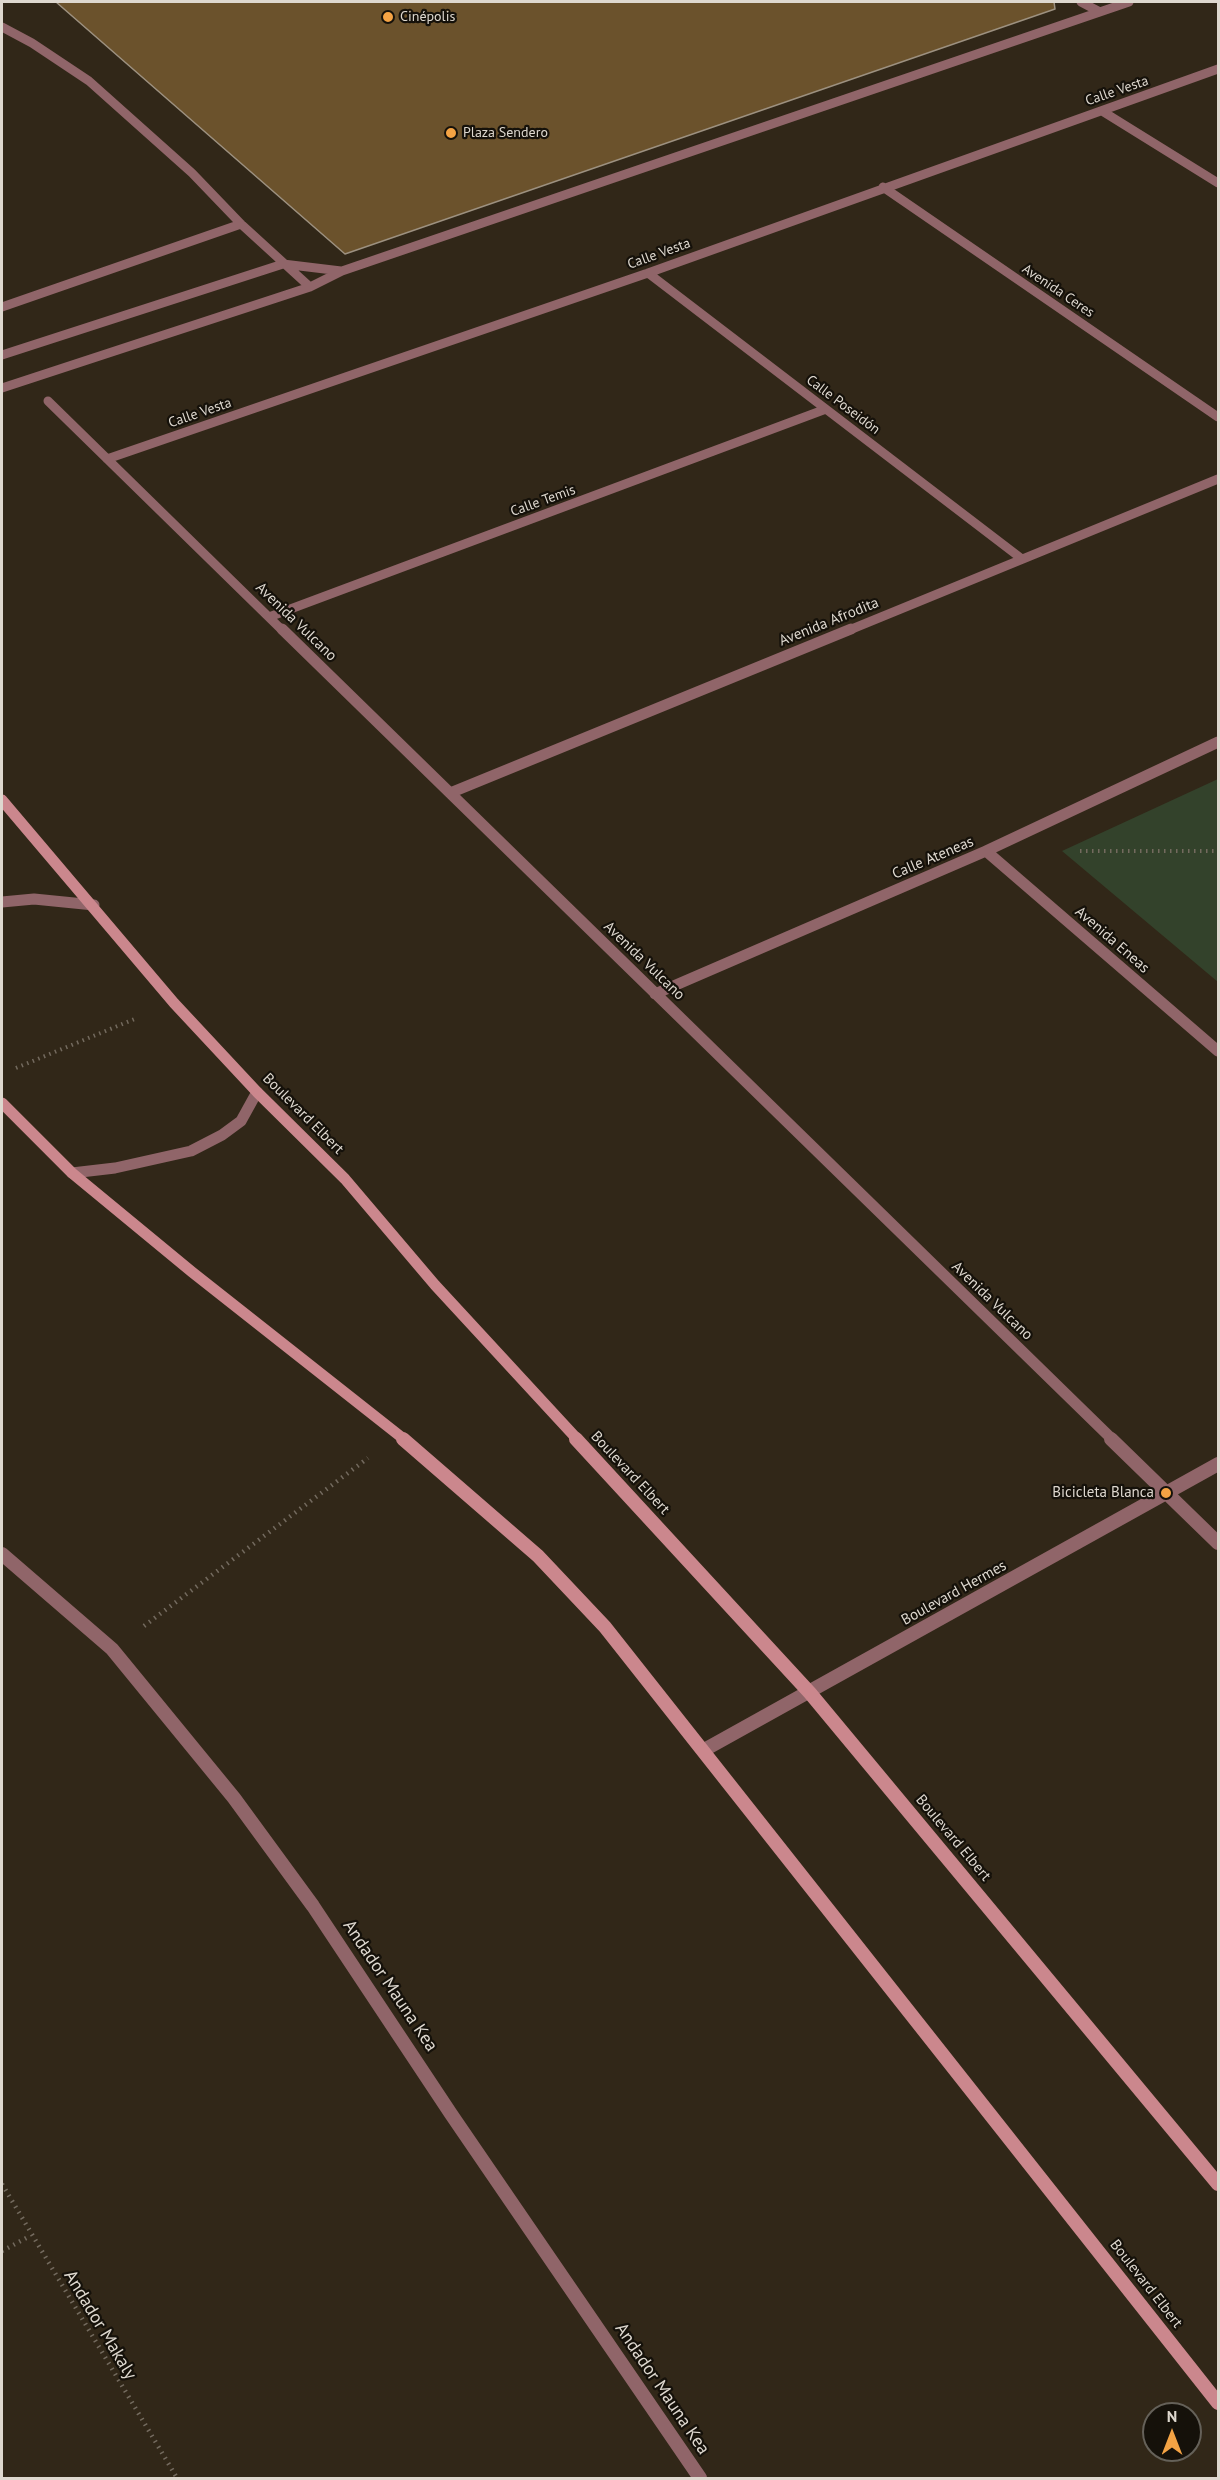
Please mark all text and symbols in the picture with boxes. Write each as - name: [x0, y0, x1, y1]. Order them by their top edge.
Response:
- place label: Cinépolis: [400, 9, 455, 25]
- marker: Cinépolis: [381, 10, 395, 24]
- street label: Calle Vesta: [1083, 72, 1151, 110]
- place label: Plaza Sendero: [463, 125, 548, 141]
- marker: Plaza Sendero: [444, 126, 458, 140]
- street label: Calle Vesta: [625, 235, 693, 273]
- street label: Avenida Ceres: [1019, 261, 1097, 321]
- street label: Calle Poseidón: [803, 372, 883, 438]
- street label: Calle Vesta: [166, 394, 234, 432]
- street label: Calle Temis: [508, 482, 578, 520]
- street label: Avenida Vulcano: [252, 579, 340, 665]
- street label: Avenida Afrodita: [776, 594, 882, 650]
- street label: Calle Ateneas: [890, 833, 976, 883]
- street label: Avenida Eneas: [1071, 903, 1153, 977]
- street label: Avenida Vulcano: [600, 918, 688, 1004]
- street label: Boulevard Elbert: [259, 1070, 347, 1158]
- street label: Avenida Vulcano: [948, 1258, 1036, 1344]
- street label: Boulevard Elbert: [587, 1428, 673, 1518]
- place label: Bicicleta Blanca: [1052, 1484, 1154, 1502]
- marker: Bicicleta Blanca: [1159, 1486, 1173, 1500]
- street label: Boulevard Hermes: [898, 1557, 1010, 1629]
- street label: Boulevard Elbert: [912, 1791, 994, 1885]
- street label: Andador Mauna Kea: [338, 1916, 442, 2056]
- street label: Boulevard Elbert: [1106, 2236, 1186, 2332]
- street label: Andador Makaly: [59, 2266, 141, 2384]
- street label: Andador Mauna Kea: [610, 2319, 714, 2459]
- north arrow: [1142, 2402, 1202, 2462]
- text: N: [1167, 2406, 1177, 2426]

